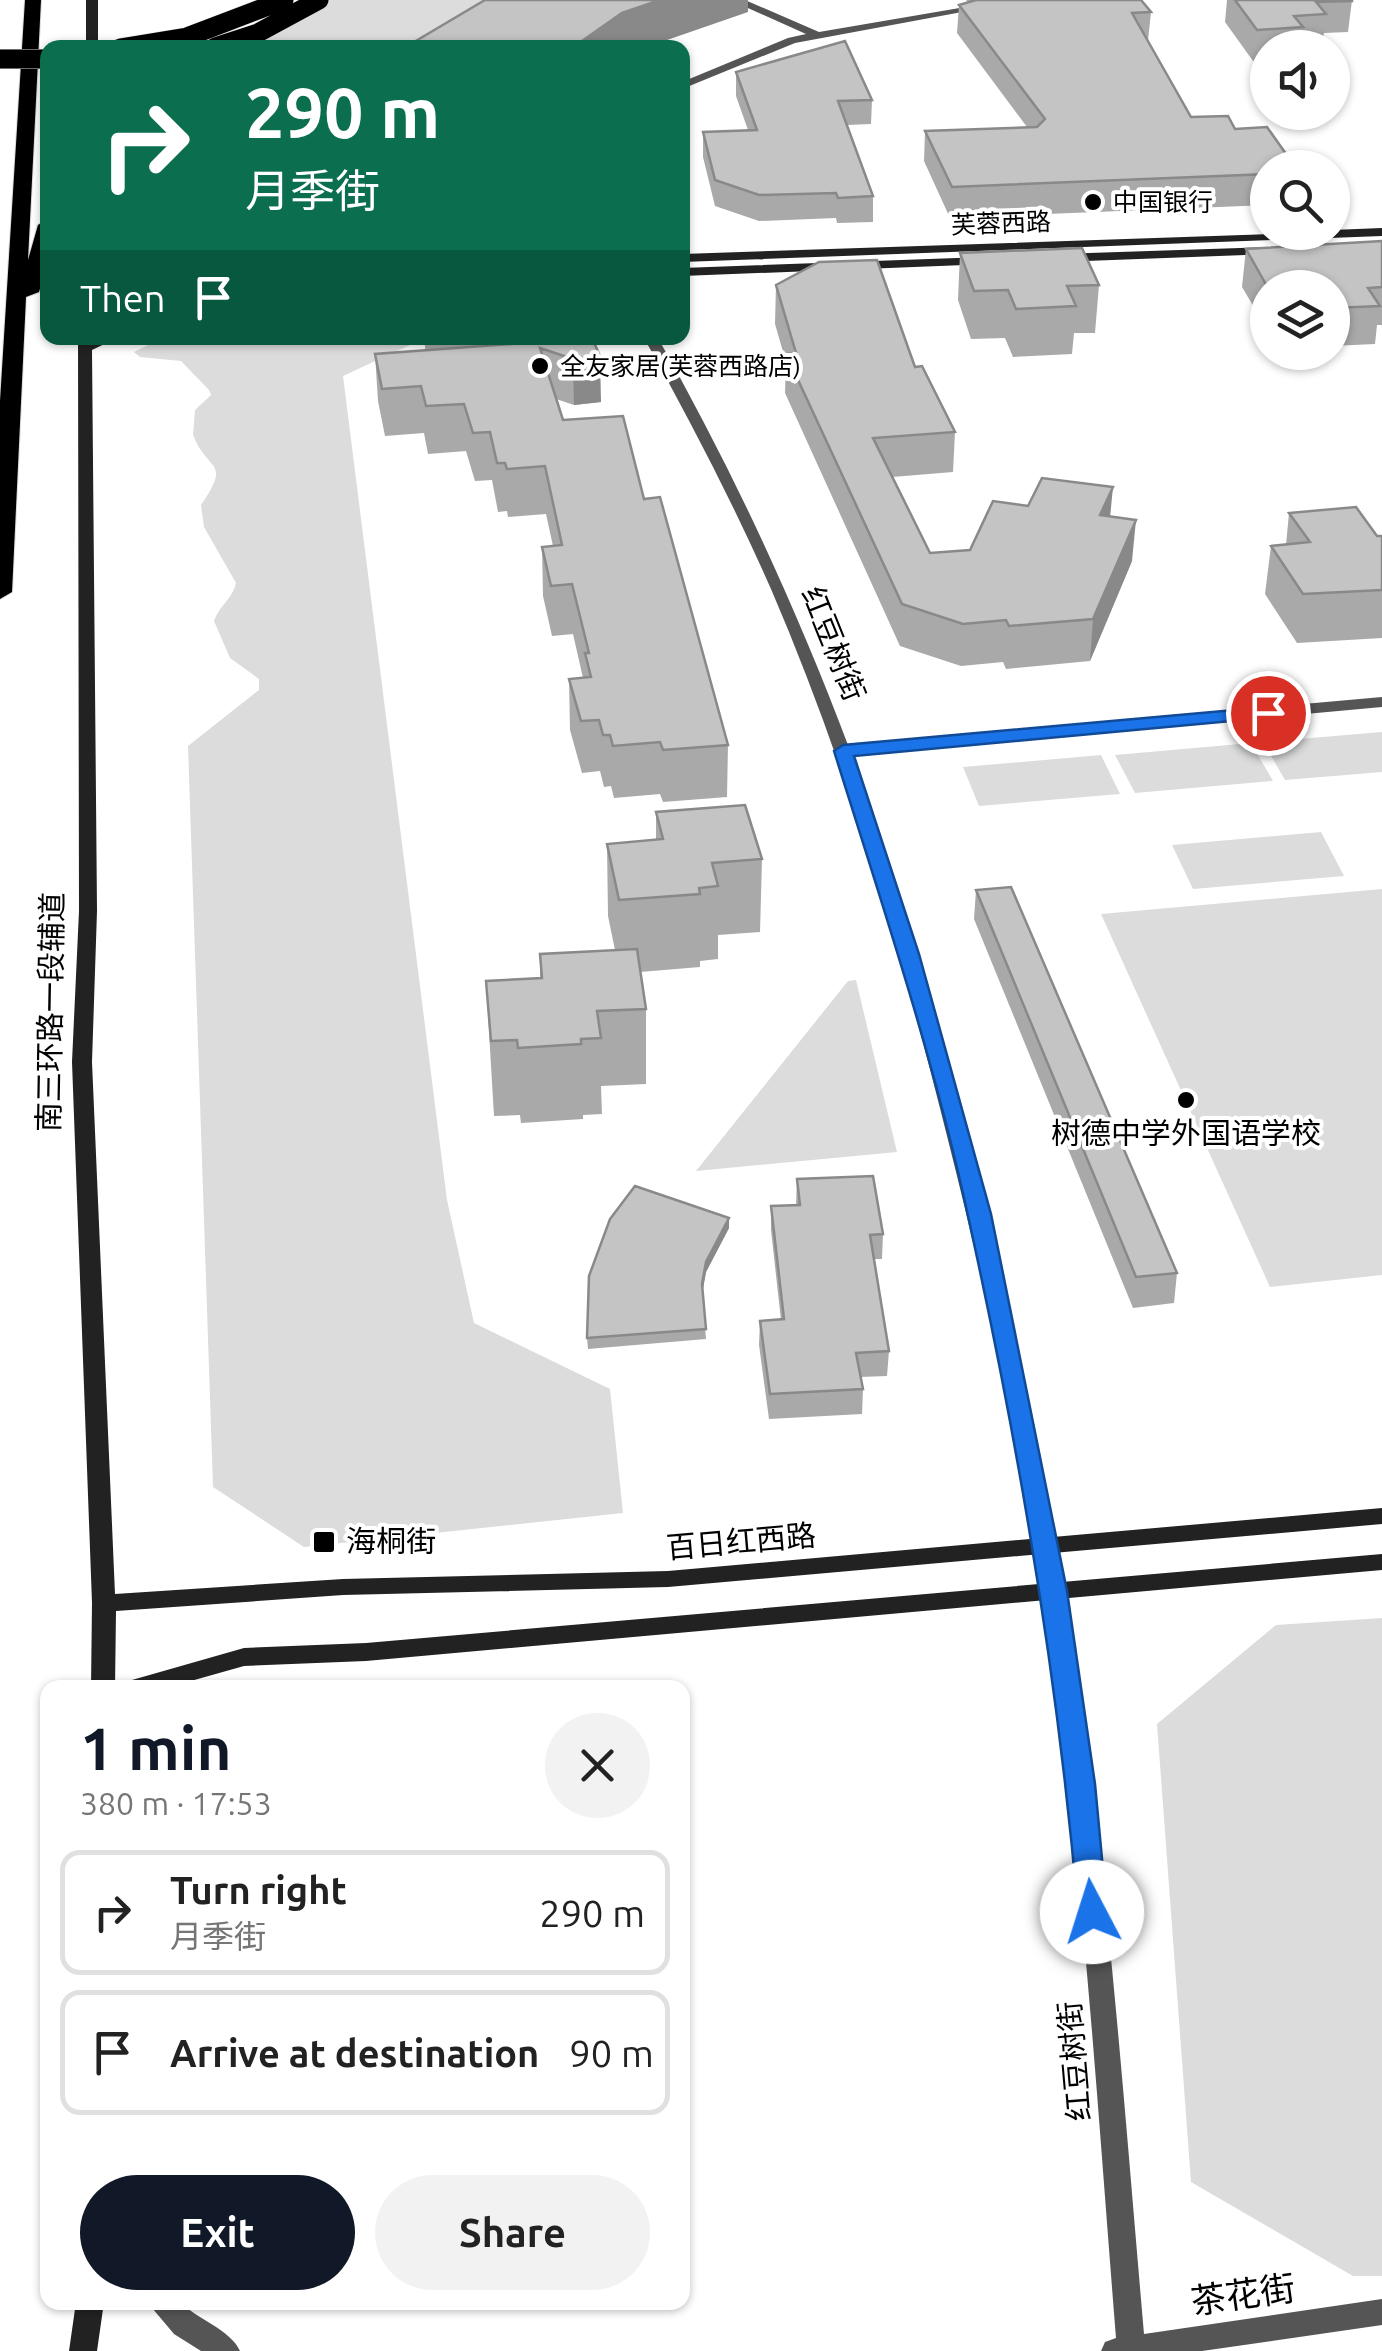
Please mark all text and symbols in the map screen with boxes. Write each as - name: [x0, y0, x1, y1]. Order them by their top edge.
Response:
- map controls: [1250, 30, 1350, 370]
- button: sound: [1250, 30, 1350, 130]
- text: 290 m: [245, 73, 440, 151]
- icon: right: [80, 80, 210, 210]
- button: search: [1250, 150, 1350, 250]
- text: 月季街: [245, 165, 380, 216]
- place label: 中国银行: [1113, 188, 1213, 216]
- marker: 中国银行: [1082, 191, 1104, 213]
- street label: 芙蓉西路: [951, 207, 1051, 239]
- icon: arrive: [186, 270, 241, 325]
- button: layers: [1250, 270, 1350, 370]
- text: Then: [80, 277, 166, 319]
- place label: 全友家居(芙蓉西路店): [560, 352, 801, 380]
- marker: 全友家居(芙蓉西路店): [529, 355, 551, 377]
- street label: 红豆树街: [796, 582, 872, 706]
- pin: [1226, 671, 1311, 756]
- icon: arrive: [1241, 686, 1296, 741]
- street label: 南三环路一段辅道: [31, 892, 69, 1132]
- marker: 树德中学外国语学校: [1175, 1089, 1197, 1111]
- place label: 树德中学外国语学校: [1051, 1116, 1321, 1150]
- street label: 百日红西路: [665, 1518, 817, 1564]
- place label: 海桐街: [346, 1524, 436, 1558]
- marker: 海桐街: [311, 1529, 337, 1555]
- button: close: [545, 1713, 650, 1818]
- text: 1 min: [80, 1714, 232, 1781]
- text: 380 m · 17:53: [80, 1785, 272, 1821]
- position arrow: [1040, 1860, 1144, 1964]
- text: Turn right: [170, 1869, 347, 1911]
- icon: right: [85, 1885, 140, 1940]
- text: 290 m: [539, 1892, 645, 1934]
- text: 月季街: [170, 1918, 266, 1954]
- street label: 红豆树街: [1052, 2000, 1096, 2122]
- icon: arrive: [85, 2025, 140, 2080]
- text: Arrive at destination: [170, 2032, 539, 2074]
- text: 90 m: [569, 2032, 654, 2074]
- button: Exit: [80, 2175, 355, 2290]
- button: Share: [375, 2175, 650, 2290]
- street label: 茶花街: [1188, 2267, 1298, 2321]

